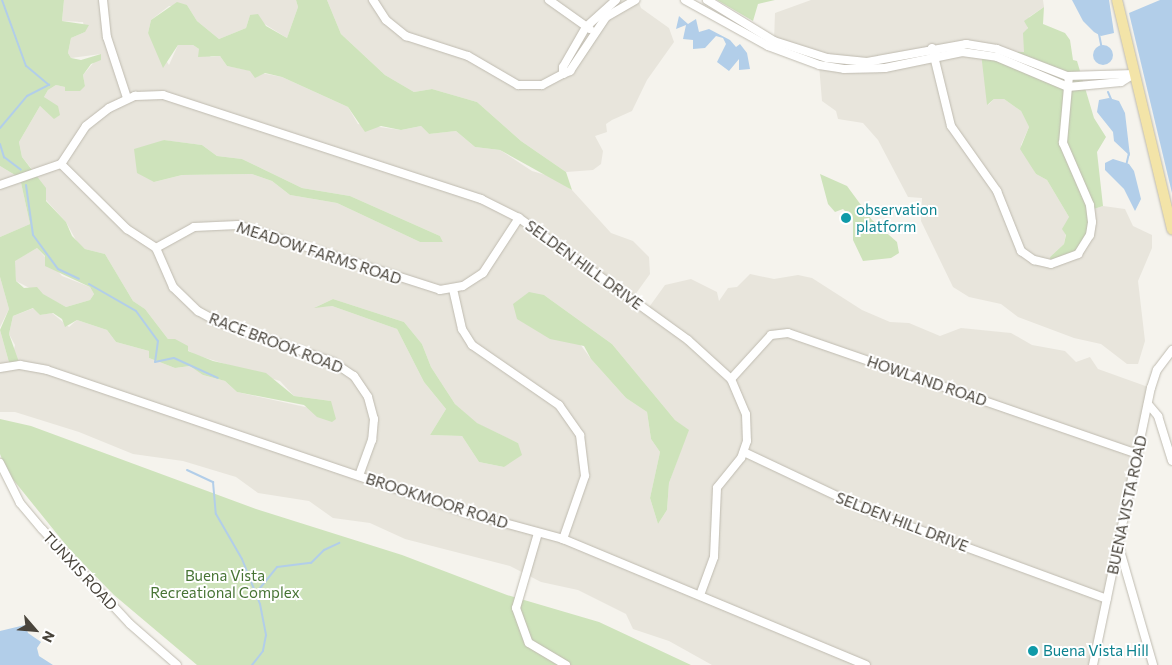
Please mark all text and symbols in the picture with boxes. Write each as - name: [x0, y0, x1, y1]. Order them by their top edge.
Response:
- place label: observation platform: [856, 200, 937, 235]
- marker: observation platform: [840, 212, 852, 224]
- street label: SELDEN HILL DRIVE: [522, 216, 646, 314]
- street label: MEADOW FARMS ROAD: [234, 218, 404, 288]
- street label: RACE BROOK ROAD: [207, 309, 345, 377]
- street label: HOWLAND ROAD: [865, 352, 989, 410]
- street label: BUENA VISTA ROAD: [1103, 434, 1151, 576]
- street label: BROOKMOOR ROAD: [364, 469, 510, 533]
- street label: SELDEN HILL DRIVE: [833, 488, 971, 556]
- street label: TUNXIS ROAD: [39, 528, 121, 614]
- park label: Buena Vista Recreational Complex: [150, 566, 300, 601]
- north arrow: [10, 605, 60, 655]
- text: N: [39, 629, 59, 646]
- place label: Buena Vista Hill: [1043, 642, 1149, 660]
- marker: Buena Vista Hill: [1027, 645, 1039, 657]

